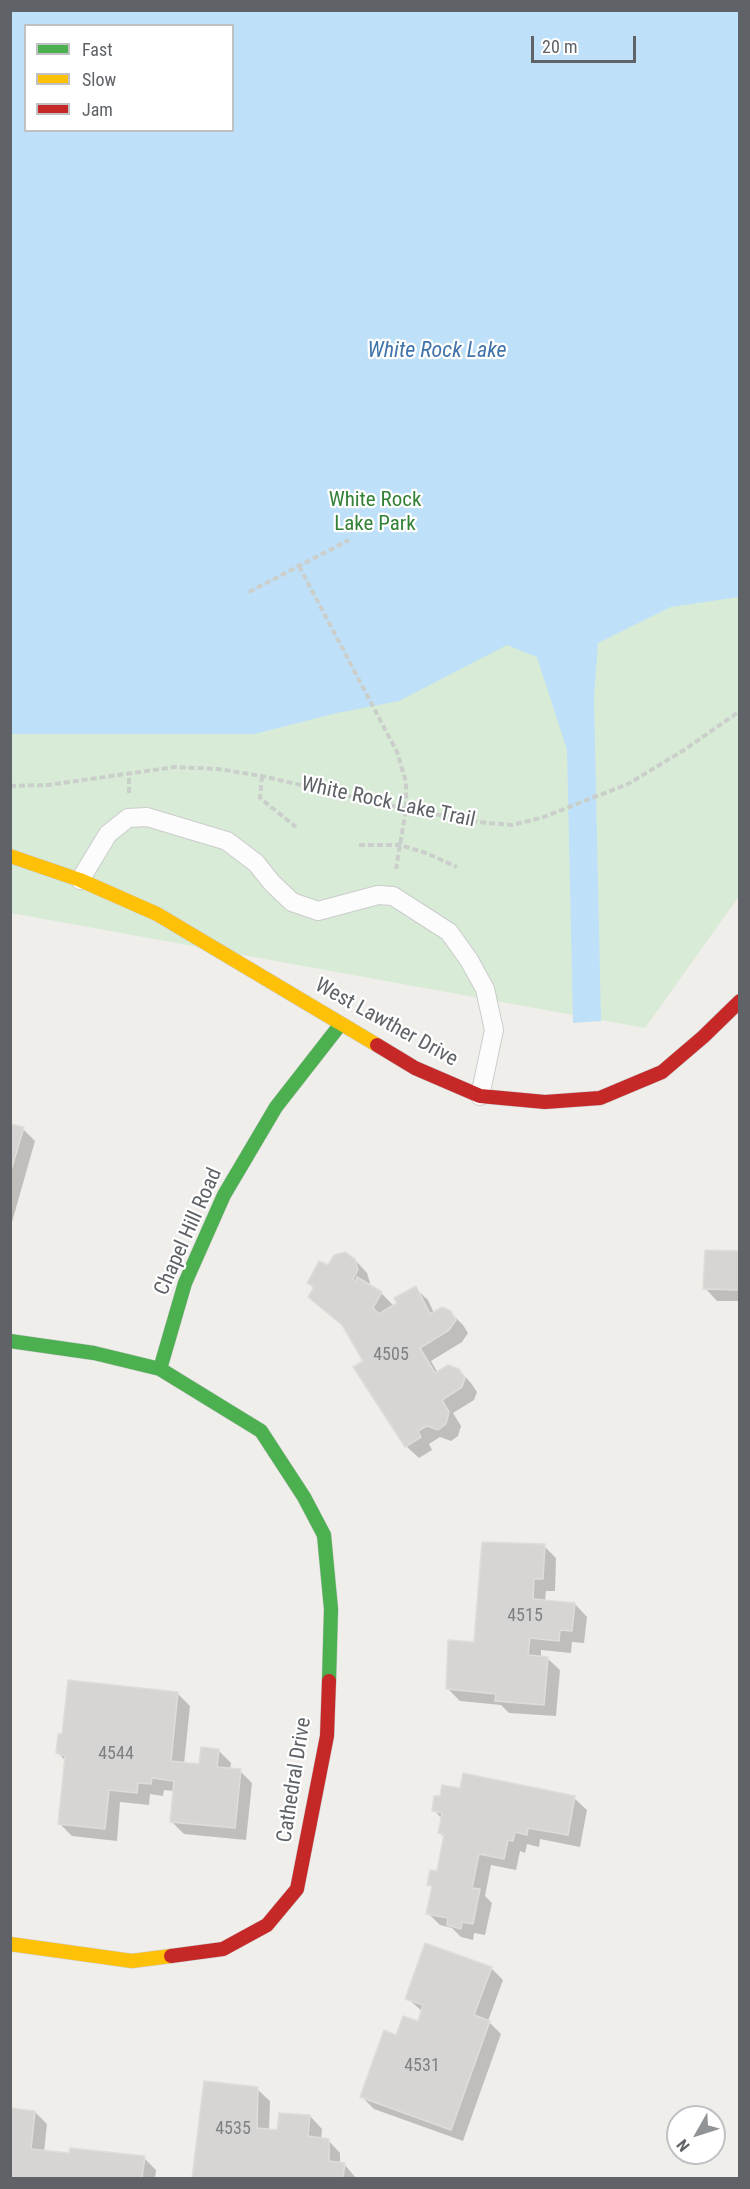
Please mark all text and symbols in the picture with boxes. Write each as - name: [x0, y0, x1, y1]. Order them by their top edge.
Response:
- legend: [24, 24, 234, 132]
- scale bar: [534, 24, 639, 62]
- text: 20 m: [542, 36, 577, 57]
- text: Fast: [82, 39, 113, 60]
- text: Slow: [82, 69, 116, 90]
- text: Jam: [82, 99, 113, 120]
- water label: White Rock Lake: [367, 338, 507, 364]
- park label: White Rock Lake Park: [329, 488, 421, 538]
- street label: White Rock Lake Trail: [299, 772, 477, 834]
- street label: West Lawther Drive: [310, 973, 462, 1073]
- street label: Chapel Hill Road: [150, 1165, 228, 1299]
- house number: 4505: [373, 1344, 409, 1366]
- house number: 4515: [507, 1605, 543, 1627]
- street label: Cathedral Drive: [273, 1716, 317, 1844]
- house number: 4544: [98, 1743, 134, 1765]
- house number: 4531: [404, 2055, 440, 2077]
- north arrow: [666, 2105, 726, 2165]
- house number: 4535: [215, 2118, 251, 2140]
- text: N: [673, 2136, 694, 2155]

